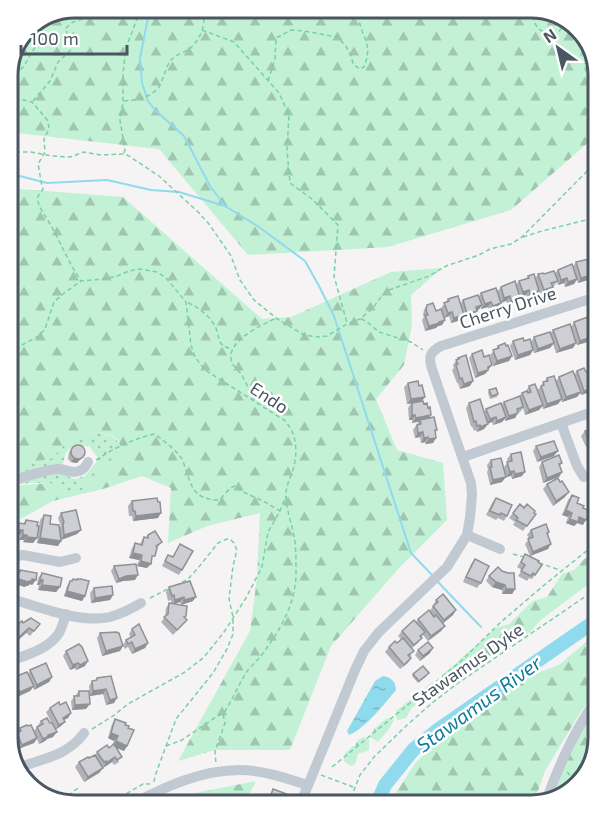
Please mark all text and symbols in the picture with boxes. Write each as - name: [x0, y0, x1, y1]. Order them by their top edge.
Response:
- scale bar: [21, 18, 128, 56]
- north arrow: [528, 18, 588, 78]
- text: N: [539, 24, 559, 46]
- text: 100 m: [30, 27, 79, 49]
- street label: Cherry Drive: [456, 281, 559, 333]
- street label: Endo: [246, 377, 293, 418]
- street label: Stawamus Dyke: [408, 618, 527, 711]
- water label: Stawamus River: [411, 649, 546, 757]

